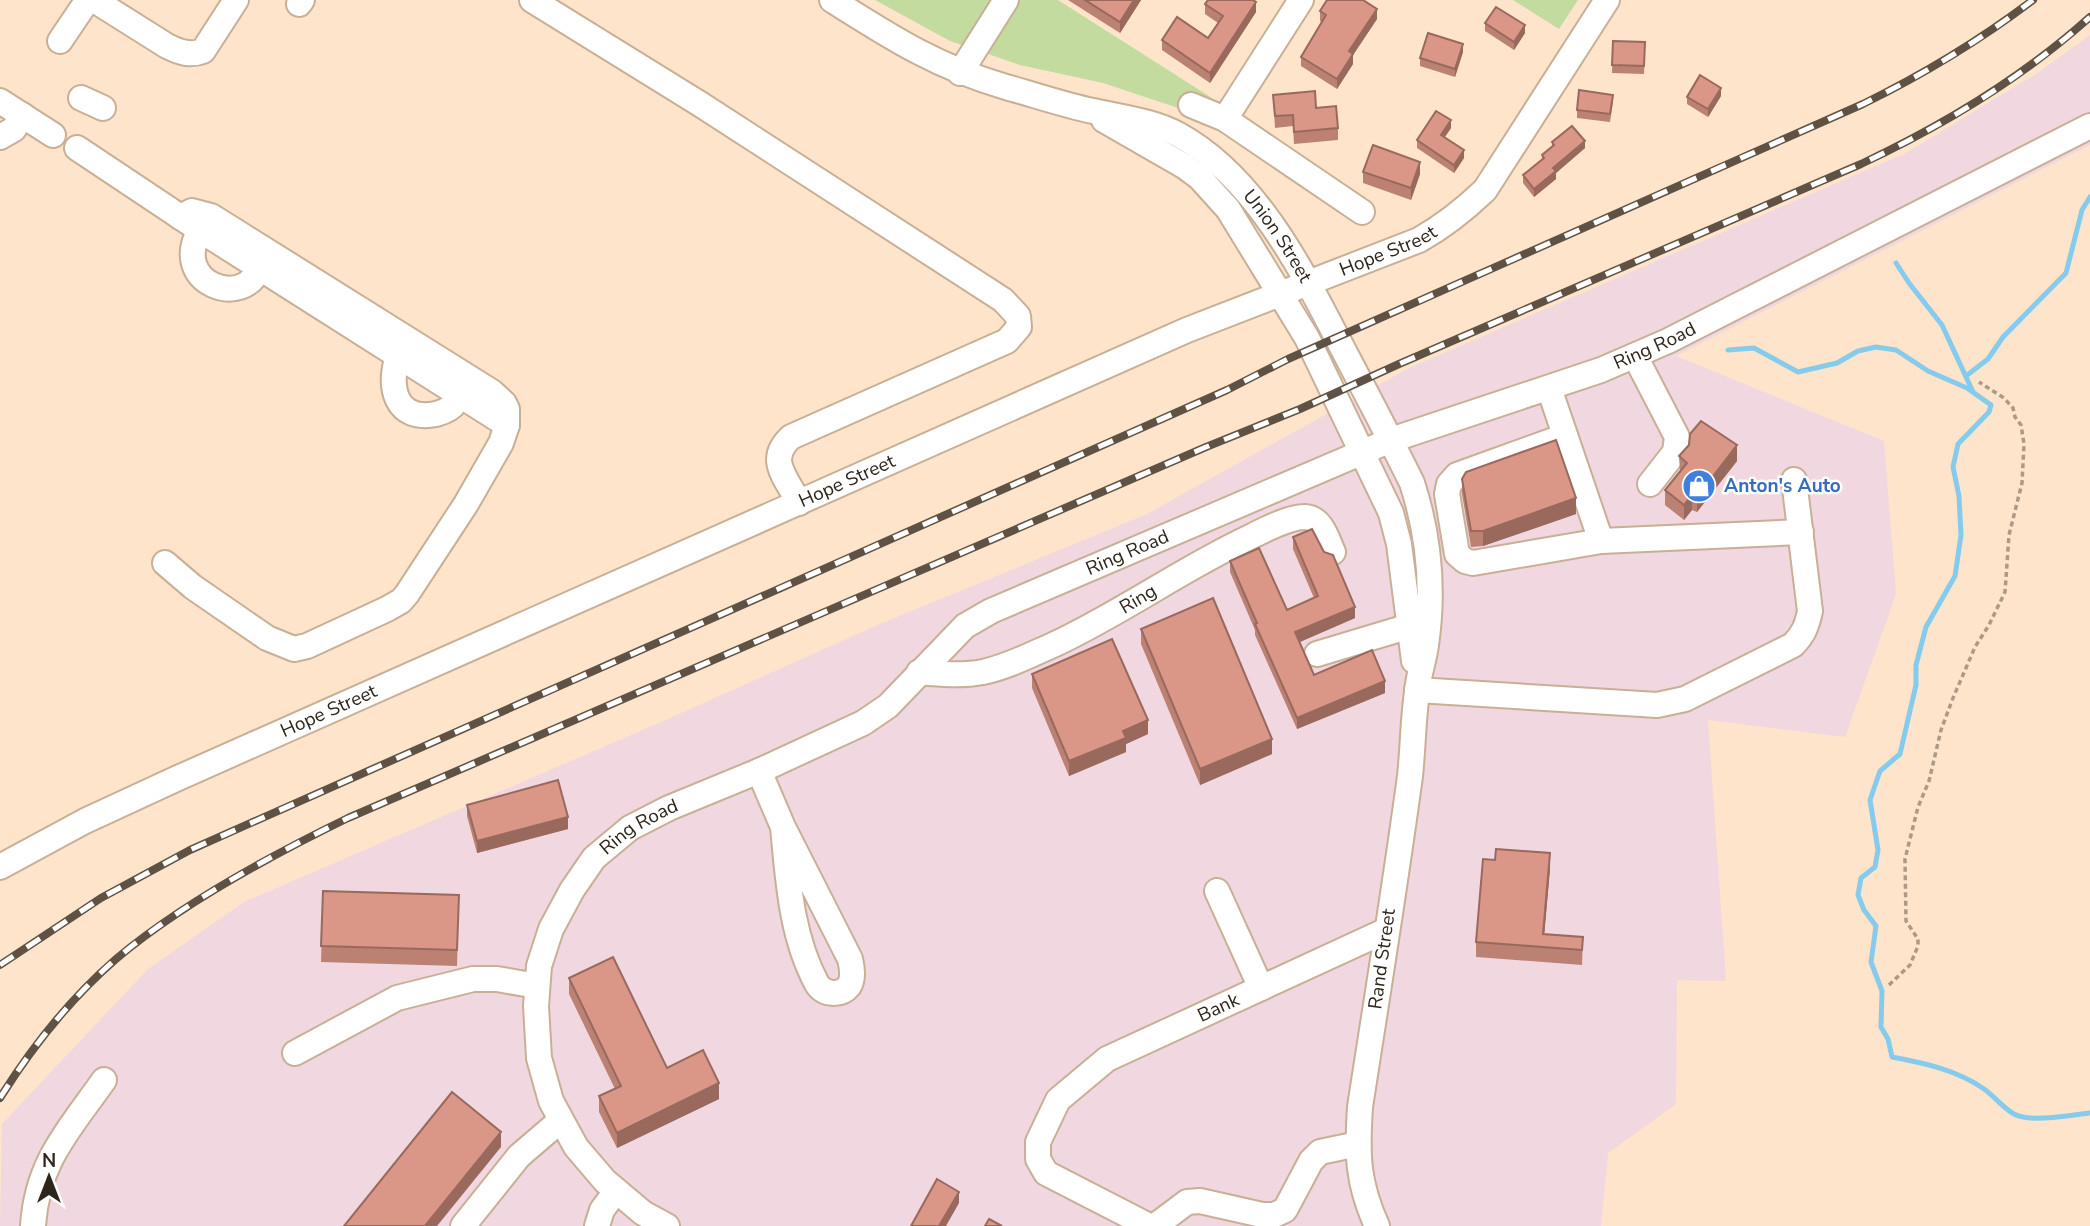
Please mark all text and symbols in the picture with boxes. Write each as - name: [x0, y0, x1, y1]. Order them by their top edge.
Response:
- street label: Union Street: [1237, 184, 1318, 288]
- street label: Hope Street: [1336, 219, 1442, 283]
- street label: Ring Road: [1609, 316, 1701, 376]
- street label: Hope Street: [795, 448, 900, 514]
- shop icon: Anton's Auto: [1680, 467, 1718, 505]
- place label: Anton's Auto: [1724, 473, 1841, 499]
- street label: Ring Road: [1082, 523, 1173, 582]
- street label: Ring: [1115, 578, 1161, 620]
- street label: Hope Street: [276, 678, 381, 744]
- street label: Ring Road: [594, 793, 682, 861]
- street label: Rand Street: [1362, 907, 1402, 1011]
- street label: Bank: [1193, 987, 1244, 1029]
- north arrow: [14, 1142, 84, 1212]
- text: N: [42, 1148, 56, 1174]

